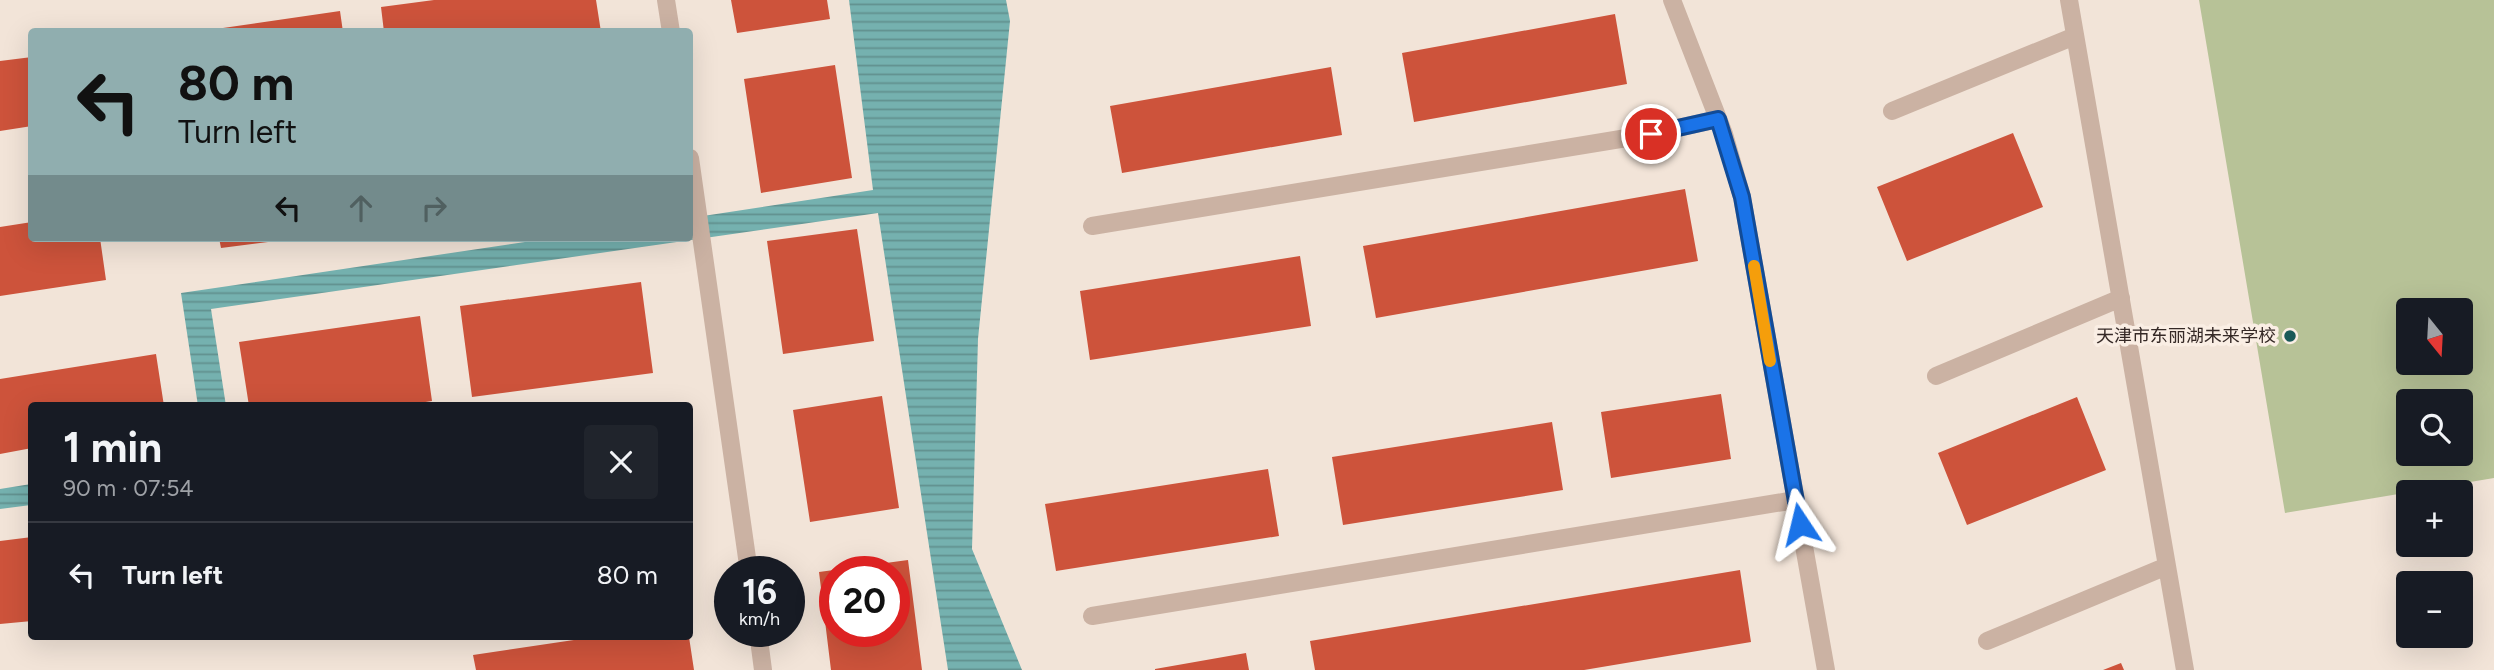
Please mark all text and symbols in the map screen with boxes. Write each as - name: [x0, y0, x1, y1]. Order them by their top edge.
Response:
- text: 80 m: [178, 53, 294, 112]
- icon: left: [63, 56, 154, 147]
- pin: [1621, 104, 1681, 164]
- text: Turn left: [178, 113, 297, 151]
- icon: arrive: [1632, 115, 1670, 153]
- icon: left: [269, 189, 307, 227]
- icon: ahead: [342, 189, 380, 227]
- icon: right: [415, 189, 453, 227]
- north arrow: [2396, 298, 2473, 374]
- map controls: [2396, 298, 2473, 648]
- place label: 天津市东丽湖未来学校: [2096, 325, 2276, 347]
- marker: 天津市东丽湖未来学校: [2282, 328, 2298, 344]
- button: search: [2396, 389, 2473, 466]
- text: 1 min: [63, 422, 162, 473]
- button: close: [584, 425, 658, 499]
- text: 90 m · 07:54: [63, 474, 194, 502]
- button: +: [2396, 480, 2473, 557]
- position arrow: [1763, 487, 1837, 561]
- icon: left: [63, 556, 101, 594]
- speed limit sign: 20: [819, 556, 910, 647]
- text: Turn left: [122, 559, 223, 591]
- text: 80 m: [597, 559, 658, 591]
- text: 16: [742, 571, 777, 613]
- button: −: [2396, 571, 2473, 648]
- text: km/h: [739, 608, 780, 630]

